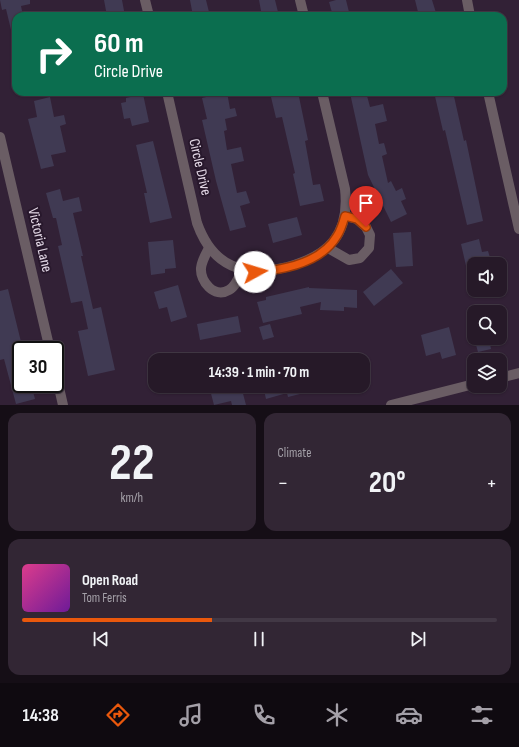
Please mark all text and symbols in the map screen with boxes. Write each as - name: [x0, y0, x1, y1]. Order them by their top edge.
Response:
- text: 60 m: [94, 27, 143, 60]
- icon: right: [28, 28, 80, 80]
- text: Circle Drive: [94, 61, 163, 82]
- street label: Circle Drive: [184, 137, 216, 197]
- pin: [349, 186, 383, 227]
- icon: arrive: [355, 192, 377, 214]
- street label: Victoria Lane: [23, 206, 57, 274]
- position arrow: [234, 251, 276, 293]
- map controls: [467, 257, 507, 393]
- button: sound: [467, 257, 507, 297]
- button: search: [467, 305, 507, 345]
- speed limit sign: 30: [12, 341, 64, 393]
- button: layers: [467, 353, 507, 393]
- text: 14:39 · 1 min · 70 m: [209, 363, 309, 382]
- text: 22: [109, 432, 155, 495]
- text: Climate: [278, 445, 311, 461]
- text: 20°: [369, 465, 406, 501]
- text: −: [278, 470, 288, 497]
- text: +: [486, 470, 497, 497]
- text: km/h: [121, 490, 143, 506]
- text: Open Road: [82, 571, 138, 590]
- text: Tom Ferris: [82, 590, 127, 606]
- icon: previous: [90, 628, 112, 650]
- icon: pause: [248, 628, 270, 650]
- icon: next: [407, 628, 429, 650]
- icon: directions: [104, 701, 132, 729]
- icon: music: [177, 701, 205, 729]
- icon: phone: [250, 701, 278, 729]
- icon: climate: [323, 701, 351, 729]
- icon: car: [395, 701, 423, 729]
- icon: filters: [468, 701, 496, 729]
- text: 14:38: [22, 705, 59, 726]

